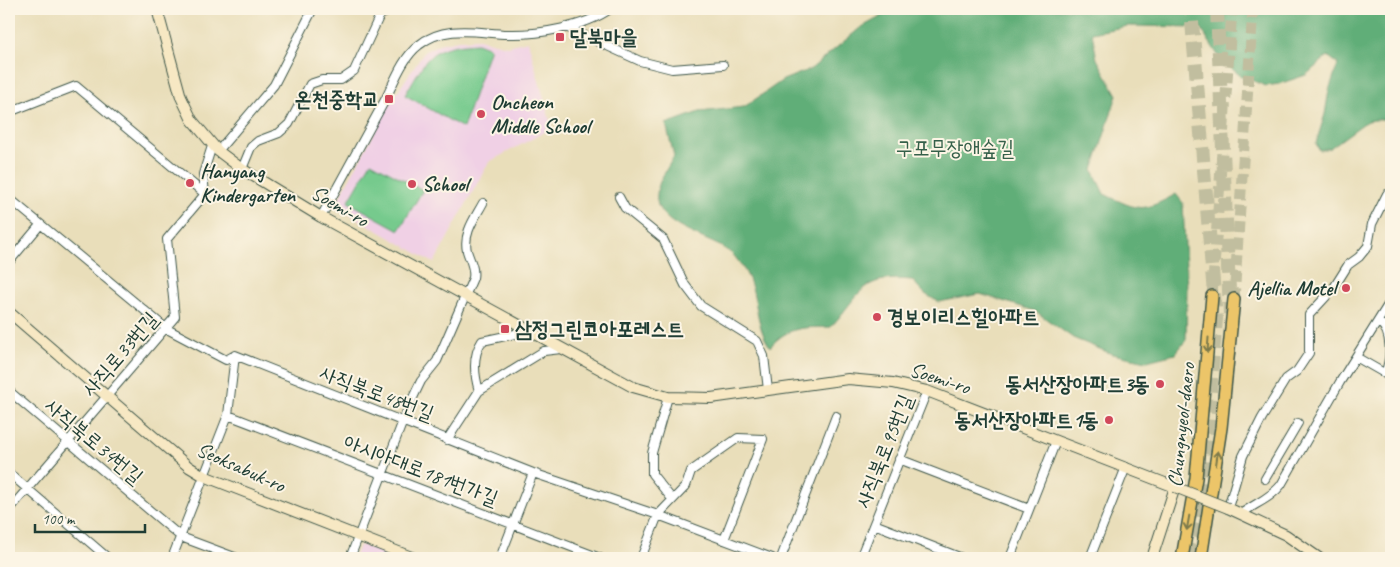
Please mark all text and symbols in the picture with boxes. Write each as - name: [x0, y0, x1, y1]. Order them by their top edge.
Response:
- place label: 달북마을: [570, 24, 638, 50]
- marker: 달북마을: [554, 31, 566, 43]
- place label: 온천중학교: [295, 86, 379, 112]
- place label: Oncheon Middle School: [491, 89, 594, 139]
- marker: 온천중학교: [383, 93, 395, 105]
- marker: Oncheon Middle School: [475, 108, 487, 120]
- park label: 구포무장애숲길: [896, 135, 1014, 161]
- place label: Hanyang Kindergarten: [200, 158, 297, 208]
- place label: School: [422, 171, 473, 197]
- marker: Hanyang Kindergarten: [184, 177, 196, 189]
- marker: School: [406, 178, 418, 190]
- street label: Soemi-ro: [307, 179, 375, 233]
- place label: Ajellia Motel: [1247, 275, 1340, 301]
- marker: Ajellia Motel: [1340, 282, 1352, 294]
- place label: 경보이리스힐아파트: [887, 304, 1039, 330]
- street label: 사직로33번길: [76, 306, 164, 402]
- marker: 경보이리스힐아파트: [871, 311, 883, 323]
- place label: 삼정그린코아포레스트: [515, 316, 684, 342]
- marker: 삼정그린코아포레스트: [499, 323, 511, 335]
- one-way arrow: [1204, 336, 1213, 352]
- street label: Soemi-ro: [907, 356, 975, 400]
- street label: 사직북로48번길: [316, 359, 438, 427]
- street label: Chungnyeol-daero: [1162, 360, 1201, 488]
- place label: 동서산장아파트3동: [1005, 371, 1150, 397]
- marker: 동서산장아파트3동: [1154, 378, 1166, 390]
- street label: 사직북로95번길: [849, 390, 919, 512]
- street label: 사직북로34번길: [40, 392, 149, 490]
- place label: 동서산장아파트1동: [954, 407, 1099, 433]
- marker: 동서산장아파트1동: [1103, 414, 1115, 426]
- street label: 아시아대로181번가길: [340, 429, 502, 511]
- street label: Seoksabuk-ro: [193, 436, 291, 499]
- one-way arrow: [1212, 451, 1222, 467]
- scale bar: [35, 502, 145, 534]
- text: 100 m: [42, 510, 76, 529]
- one-way arrow: [1182, 515, 1192, 531]

